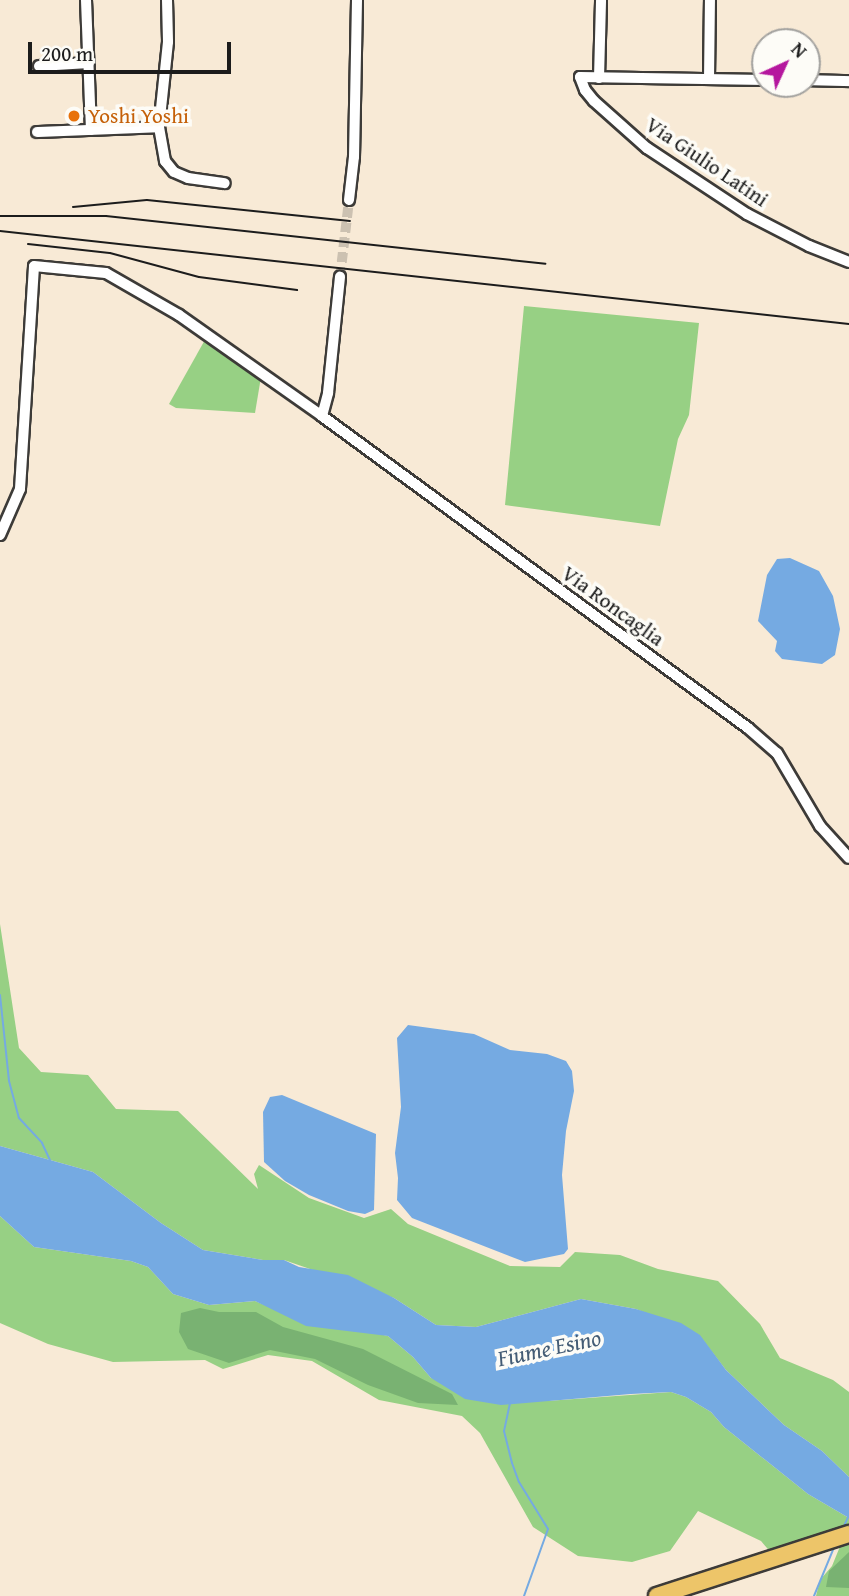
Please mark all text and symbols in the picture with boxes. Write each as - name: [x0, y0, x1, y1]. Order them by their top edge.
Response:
- scale bar: [32, 28, 234, 72]
- north arrow: [751, 28, 821, 98]
- text: N: [785, 35, 814, 64]
- text: 200 m: [41, 38, 93, 69]
- place label: Yoshi Yoshi: [88, 103, 189, 129]
- marker: Yoshi Yoshi: [66, 108, 82, 124]
- street label: Via Giulio Latini: [641, 112, 773, 212]
- street label: Via Roncaglia: [557, 560, 669, 652]
- water label: Fiume Esino: [495, 1324, 603, 1372]

